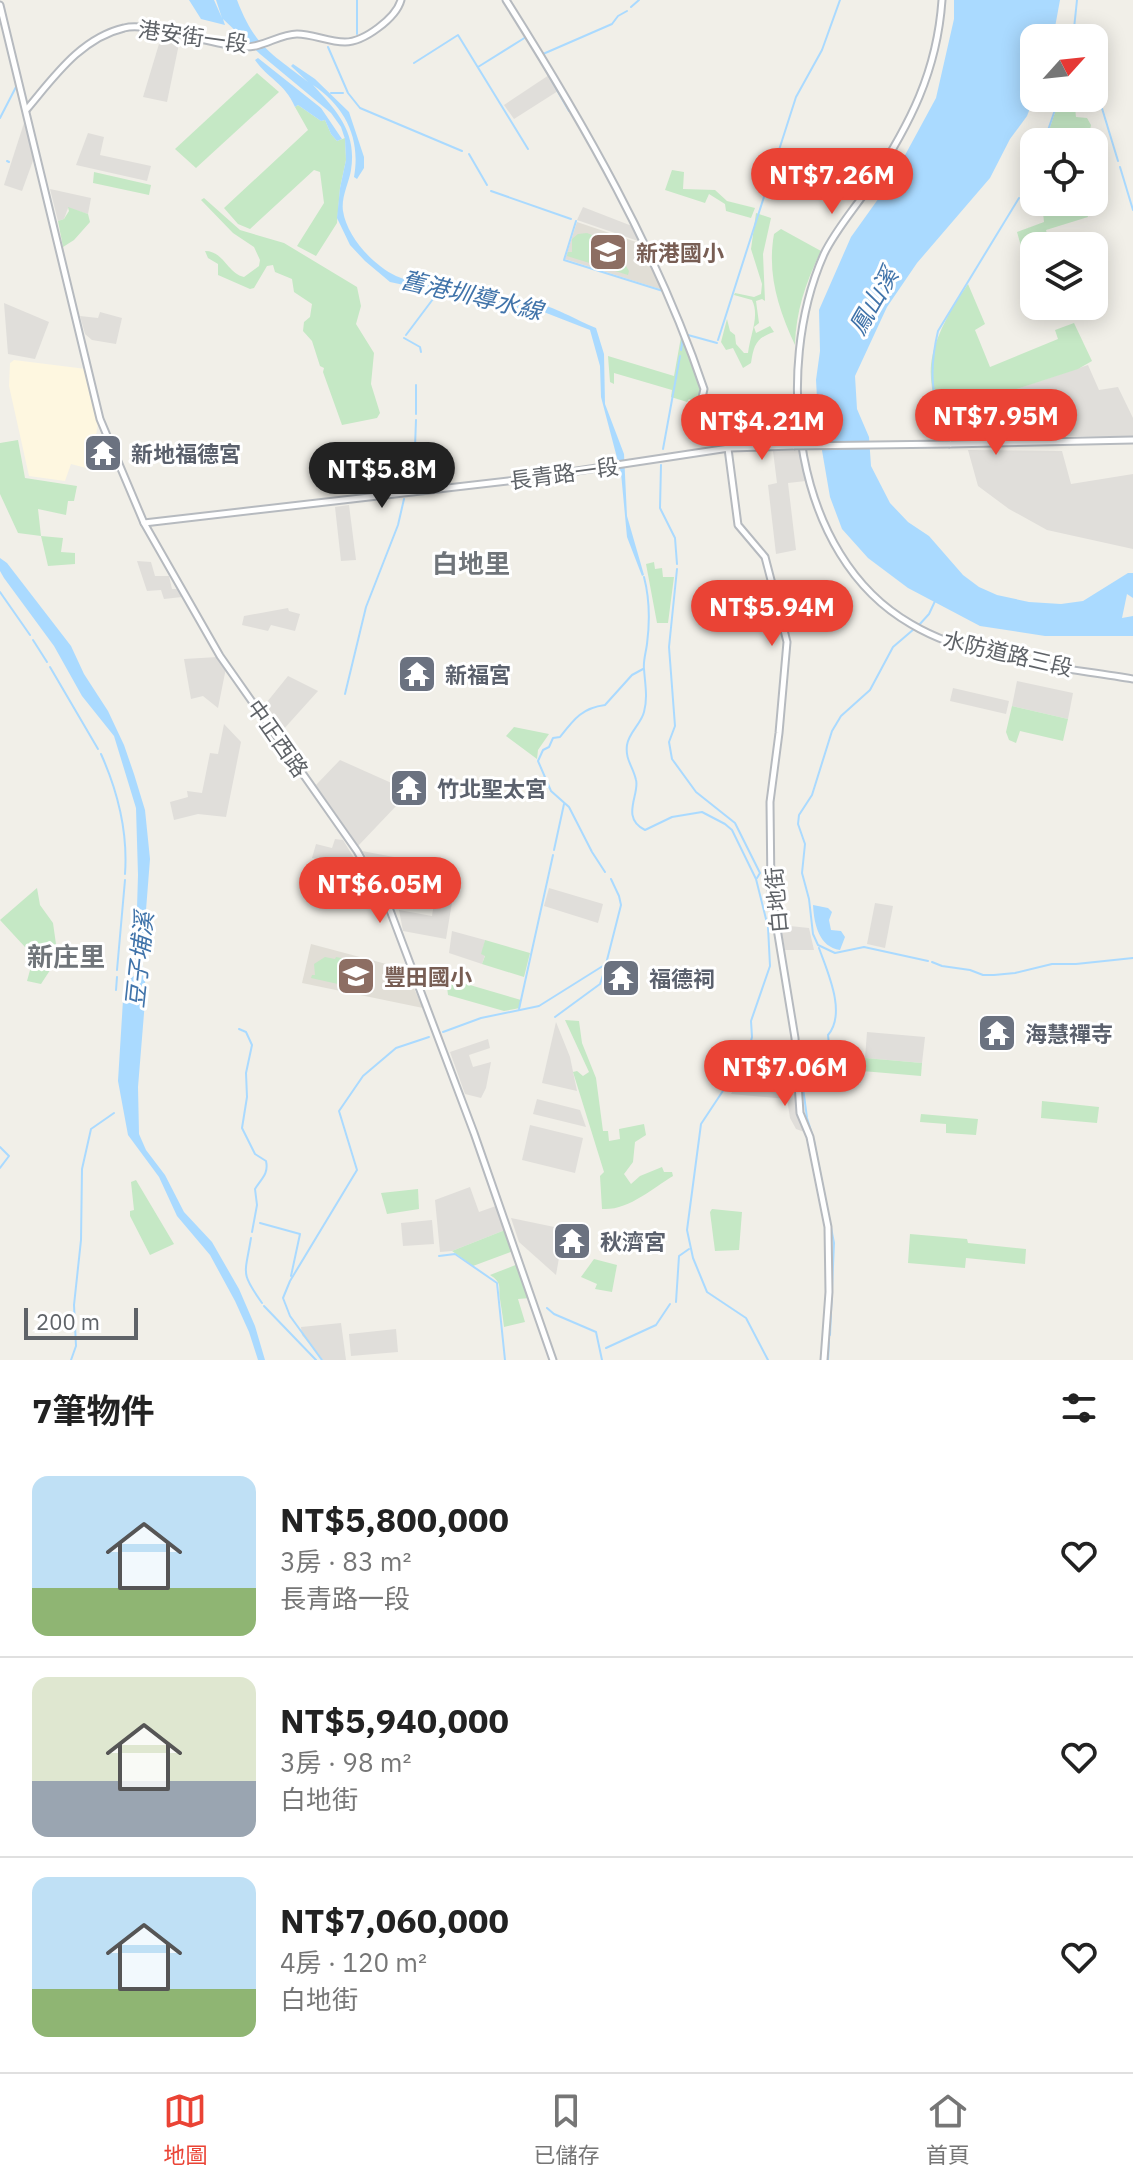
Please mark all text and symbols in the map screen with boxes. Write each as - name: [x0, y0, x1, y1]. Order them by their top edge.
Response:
- street label: 港安街一段: [137, 14, 249, 58]
- north arrow: [1020, 24, 1108, 112]
- map controls: [1020, 24, 1108, 320]
- button: locate: [1020, 128, 1108, 216]
- pin: NT$7.26M: [749, 148, 915, 216]
- text: NT$7.26M: [769, 157, 895, 191]
- school or university icon: 新港國小: [587, 231, 629, 273]
- button: layers: [1020, 232, 1108, 320]
- place label: 新港國小: [636, 238, 724, 267]
- water label: 鳳山溪: [841, 259, 906, 340]
- water label: 舊港圳導水線: [398, 263, 549, 327]
- pin: NT$7.95M: [913, 389, 1079, 457]
- pin: NT$4.21M: [679, 394, 845, 462]
- text: NT$7.95M: [933, 398, 1059, 432]
- text: NT$4.21M: [699, 403, 825, 437]
- temple icon: 新地福德宮: [82, 432, 124, 474]
- place label: 新地福德宮: [131, 439, 241, 468]
- pin: NT$5.8M: [308, 442, 456, 510]
- text: NT$5.8M: [327, 451, 437, 485]
- street label: 長青路一段: [508, 451, 620, 495]
- district label: 白地里: [432, 546, 510, 580]
- pin: NT$5.94M: [689, 580, 855, 648]
- text: NT$5.94M: [709, 589, 835, 623]
- street label: 水防道路三段: [940, 624, 1076, 682]
- temple icon: 新福宮: [396, 653, 438, 695]
- place label: 新福宮: [445, 660, 511, 689]
- street label: 中正西路: [241, 694, 315, 782]
- temple icon: 竹北聖太宮: [388, 767, 430, 809]
- place label: 竹北聖太宮: [437, 774, 547, 803]
- pin: NT$6.05M: [297, 857, 463, 925]
- text: NT$6.05M: [317, 866, 443, 900]
- street label: 白地街: [759, 866, 793, 934]
- water label: 豆子埔溪: [118, 908, 160, 1009]
- district label: 新庄里: [27, 939, 105, 973]
- school or university icon: 豐田國小: [335, 955, 377, 997]
- temple icon: 福德祠: [600, 957, 642, 999]
- place label: 豐田國小: [384, 962, 472, 991]
- place label: 福德祠: [649, 964, 715, 993]
- temple icon: 海慧禪寺: [976, 1012, 1018, 1054]
- place label: 海慧禪寺: [1025, 1019, 1113, 1048]
- pin: NT$7.06M: [702, 1040, 868, 1108]
- text: NT$7.06M: [722, 1049, 848, 1083]
- temple icon: 秋濟宮: [551, 1220, 593, 1262]
- place label: 秋濟宮: [600, 1227, 666, 1256]
- scale bar: [24, 1304, 138, 1340]
- text: 200 m: [36, 1307, 100, 1336]
- icon: filters: [1057, 1386, 1101, 1430]
- text: 7筆物件: [32, 1388, 154, 1432]
- text: NT$5,800,000: [280, 1497, 509, 1541]
- icon: home: [96, 1508, 192, 1604]
- icon: heart: [1057, 1534, 1101, 1578]
- text: 3房 · 83 m²: [280, 1544, 411, 1578]
- text: 長青路一段: [280, 1581, 410, 1615]
- text: NT$5,940,000: [280, 1698, 509, 1742]
- icon: home: [96, 1709, 192, 1805]
- icon: heart: [1057, 1735, 1101, 1779]
- text: 3房 · 98 m²: [280, 1745, 411, 1779]
- text: 白地街: [280, 1782, 358, 1816]
- text: NT$7,060,000: [280, 1898, 509, 1942]
- icon: home: [96, 1909, 192, 2005]
- icon: heart: [1057, 1935, 1101, 1979]
- text: 4房 · 120 m²: [280, 1945, 427, 1979]
- text: 白地街: [280, 1982, 358, 2016]
- tab: 地圖: [163, 2089, 207, 2169]
- tab: 已儲存: [533, 2089, 600, 2169]
- tab: 首頁: [926, 2089, 970, 2169]

